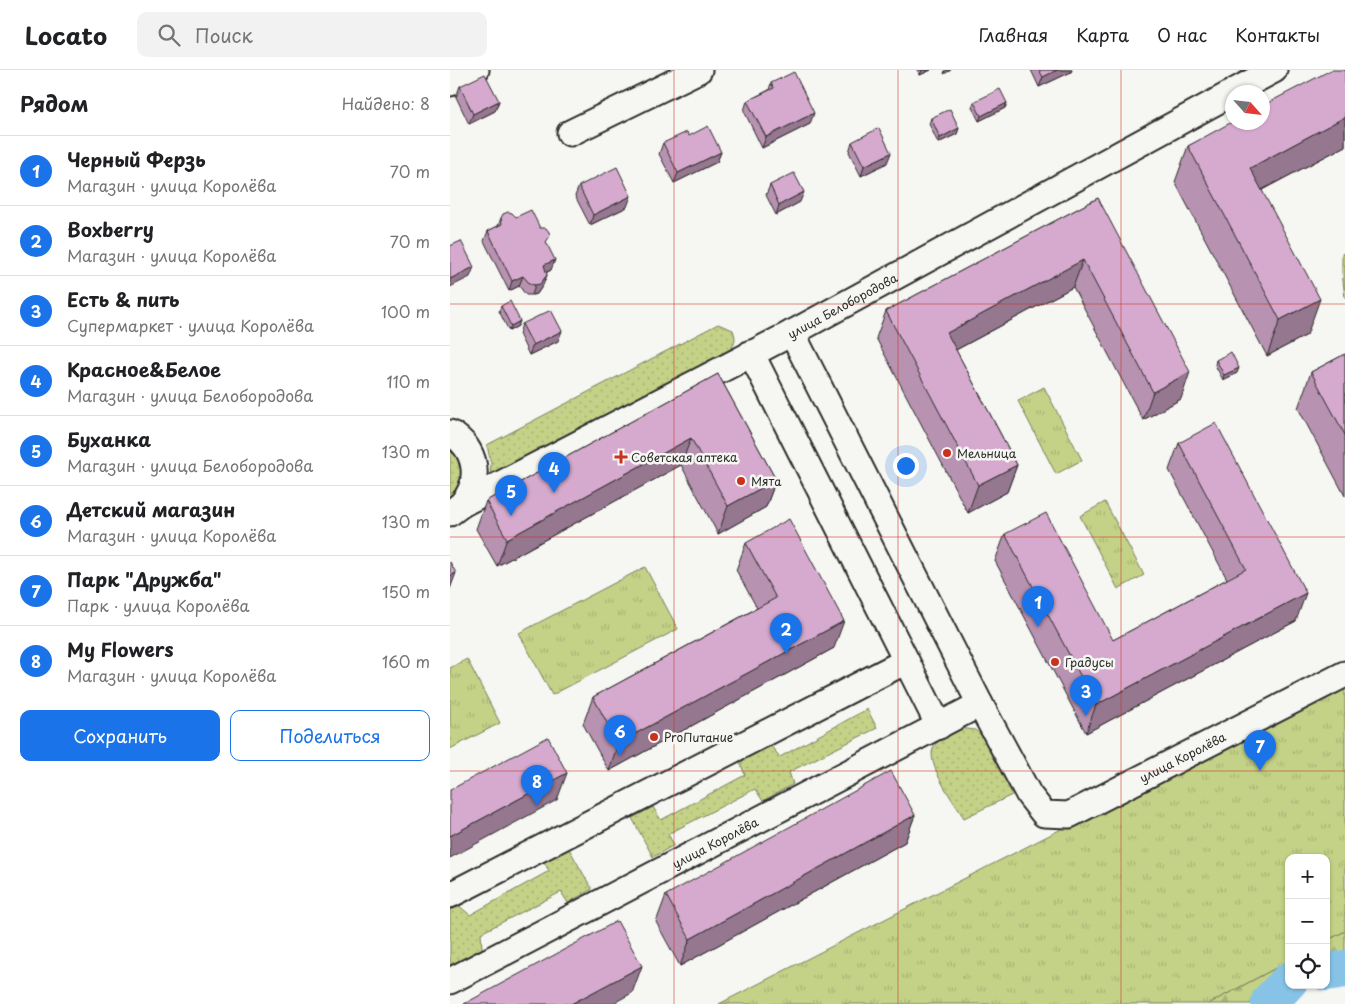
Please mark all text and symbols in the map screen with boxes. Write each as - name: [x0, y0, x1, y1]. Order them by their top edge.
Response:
- search box: [137, 12, 487, 57]
- text: Locato: [25, 17, 107, 53]
- icon: search: [155, 21, 183, 49]
- text: Поиск: [195, 21, 253, 49]
- text: Главная: [979, 21, 1048, 48]
- text: Карта: [1076, 21, 1129, 48]
- text: О нас: [1157, 21, 1207, 48]
- text: Контакты: [1235, 21, 1320, 48]
- north arrow: [1225, 85, 1270, 130]
- text: Рядом: [20, 87, 88, 119]
- text: Найдено: 8: [342, 91, 430, 115]
- text: Черный Ферзь: [67, 145, 206, 173]
- text: 1: [32, 159, 40, 183]
- text: 70 m: [390, 159, 430, 183]
- text: Магазин · улица Королёва: [67, 173, 276, 197]
- text: Boxberry: [67, 215, 154, 243]
- text: 2: [30, 229, 42, 253]
- text: 70 m: [390, 229, 430, 253]
- text: Магазин · улица Королёва: [67, 243, 276, 267]
- street label: улица Белобородова: [784, 268, 901, 343]
- text: Есть & пить: [67, 285, 180, 313]
- text: 3: [31, 299, 41, 323]
- text: 100 m: [381, 299, 430, 323]
- text: Супермаркет · улица Королёва: [67, 313, 314, 337]
- text: Красное&Белое: [67, 355, 221, 383]
- text: 4: [31, 369, 41, 393]
- text: 110 m: [387, 369, 430, 393]
- text: Магазин · улица Белобородова: [67, 383, 313, 407]
- text: Буханка: [67, 425, 151, 453]
- text: 5: [31, 439, 41, 463]
- text: 130 m: [382, 439, 430, 463]
- place label: Мельница: [957, 444, 1017, 462]
- marker: Мельница: [941, 447, 953, 459]
- place label: Советская аптека: [631, 448, 738, 466]
- marker: Советская аптека: [615, 451, 627, 463]
- pin: 4: [538, 452, 570, 493]
- text: Магазин · улица Белобородова: [67, 453, 313, 477]
- your location: [893, 453, 919, 479]
- place label: Мята: [751, 472, 782, 490]
- pin: 5: [495, 475, 527, 516]
- marker: Мята: [735, 475, 747, 487]
- text: Детский магазин: [67, 495, 235, 523]
- text: 6: [30, 509, 42, 533]
- text: 130 m: [382, 509, 430, 533]
- text: Магазин · улица Королёва: [67, 523, 276, 547]
- text: Парк "Дружба": [67, 565, 222, 593]
- text: 7: [31, 579, 41, 603]
- text: 150 m: [382, 579, 430, 603]
- pin: 1: [1022, 586, 1054, 627]
- text: Парк · улица Королёва: [67, 593, 249, 617]
- pin: 2: [770, 613, 802, 654]
- text: My Flowers: [67, 635, 173, 663]
- text: 8: [31, 649, 41, 673]
- text: 160 m: [382, 649, 430, 673]
- place label: Градусы: [1065, 653, 1114, 671]
- marker: Градусы: [1049, 656, 1061, 668]
- text: Магазин · улица Королёва: [67, 663, 276, 687]
- pin: 3: [1070, 675, 1102, 716]
- button: Сохранить: [20, 710, 220, 761]
- button: Поделиться: [230, 710, 430, 761]
- pin: 6: [604, 715, 636, 756]
- street label: улица Королёва: [1136, 727, 1229, 787]
- place label: ProПитание: [664, 728, 733, 746]
- pin: 7: [1244, 730, 1276, 771]
- marker: ProПитание: [648, 731, 660, 743]
- pin: 8: [521, 765, 553, 806]
- street label: улица Королёва: [669, 812, 762, 872]
- map controls: [1285, 854, 1330, 989]
- button: +: [1285, 854, 1330, 899]
- button: −: [1285, 899, 1330, 944]
- button: locate: [1285, 944, 1330, 989]

